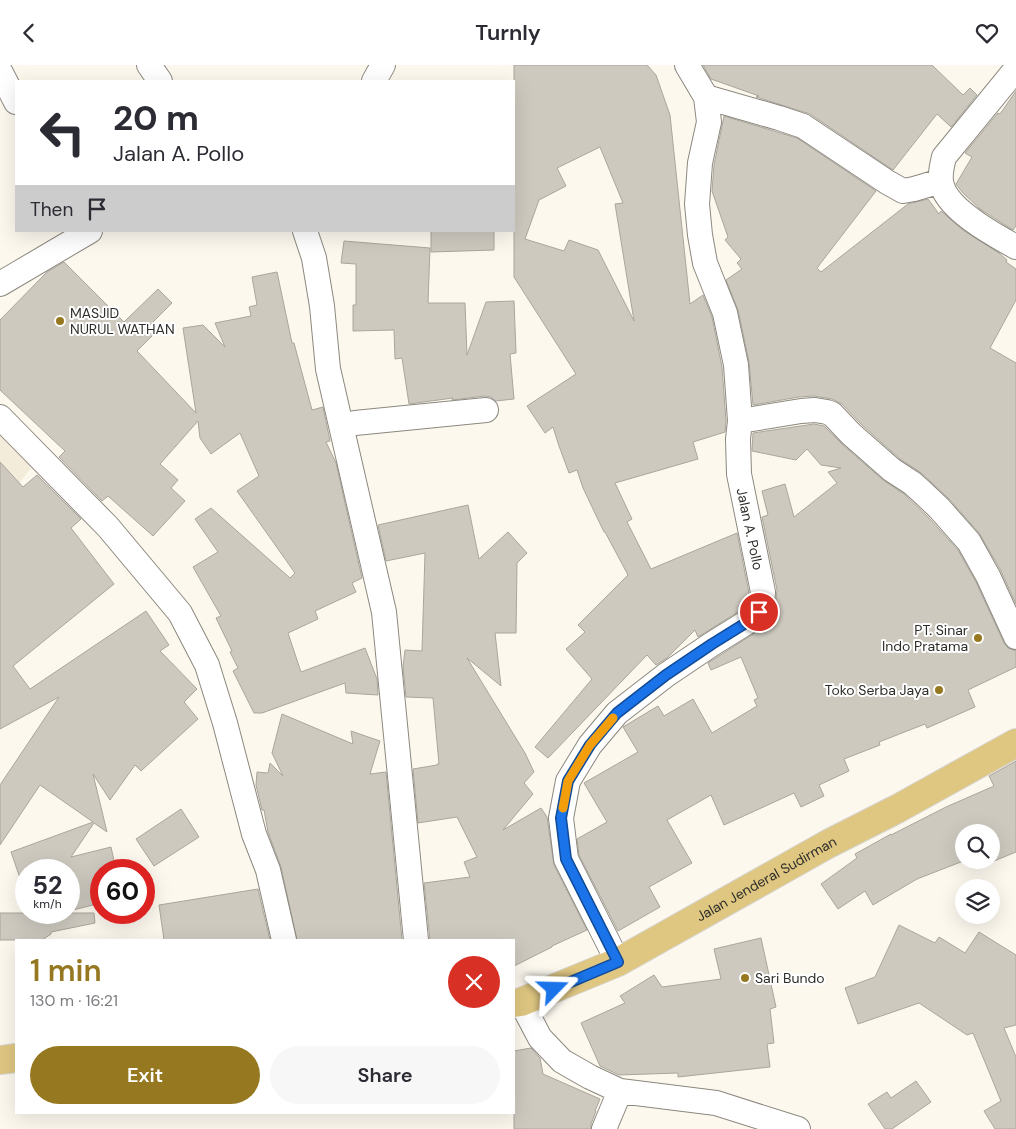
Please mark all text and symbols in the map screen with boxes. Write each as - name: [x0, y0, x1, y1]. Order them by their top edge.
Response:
- text: Turnly: [475, 18, 541, 47]
- icon: back: [15, 19, 43, 47]
- icon: heart: [973, 19, 1001, 47]
- text: 20 m: [113, 95, 199, 141]
- icon: left: [30, 100, 95, 165]
- text: Jalan A. Pollo: [113, 139, 244, 168]
- icon: arrive: [83, 195, 111, 223]
- text: Then: [30, 197, 73, 222]
- place label: MASJID NURUL WATHAN: [70, 304, 175, 338]
- marker: MASJID NURUL WATHAN: [54, 315, 66, 327]
- street label: Jalan A. Pollo: [733, 486, 767, 572]
- pin: [738, 591, 780, 633]
- icon: arrive: [745, 598, 773, 626]
- place label: PT. Sinar Indo Pratama: [882, 621, 968, 655]
- marker: PT. Sinar Indo Pratama: [972, 632, 984, 644]
- place label: Toko Serba Jaya: [825, 681, 929, 699]
- marker: Toko Serba Jaya: [933, 684, 945, 696]
- map controls: [955, 824, 1000, 924]
- button: search: [955, 824, 1000, 869]
- street label: Jalan Jenderal Sudirman: [693, 832, 839, 925]
- speed limit sign: 60: [90, 859, 155, 924]
- text: 52: [33, 869, 62, 902]
- button: layers: [955, 879, 1000, 924]
- text: km/h: [33, 896, 62, 912]
- text: 1 min: [30, 951, 102, 990]
- button: close: [448, 956, 500, 1008]
- position arrow: [527, 962, 579, 1014]
- place label: Sari Bundo: [755, 969, 825, 987]
- marker: Sari Bundo: [739, 972, 751, 984]
- text: 130 m · 16:21: [30, 990, 118, 1011]
- button: Exit: [30, 1046, 260, 1104]
- button: Share: [270, 1046, 500, 1104]

